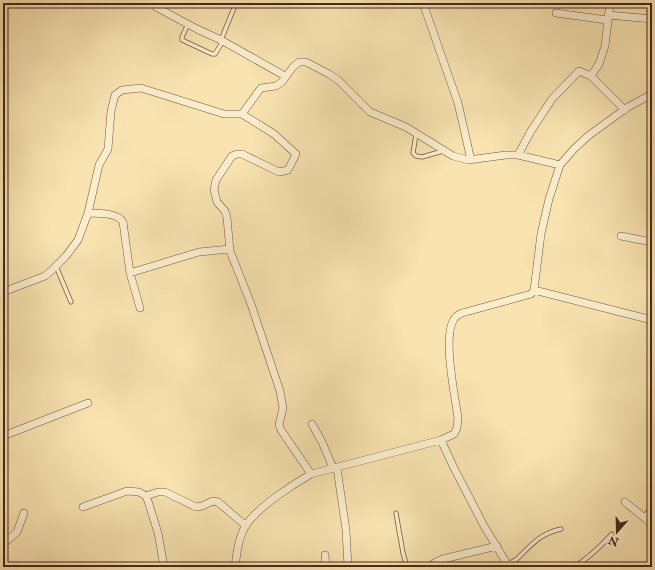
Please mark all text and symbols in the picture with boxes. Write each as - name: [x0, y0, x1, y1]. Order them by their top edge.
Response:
- north arrow: [597, 512, 637, 552]
- text: N: [606, 533, 622, 549]

